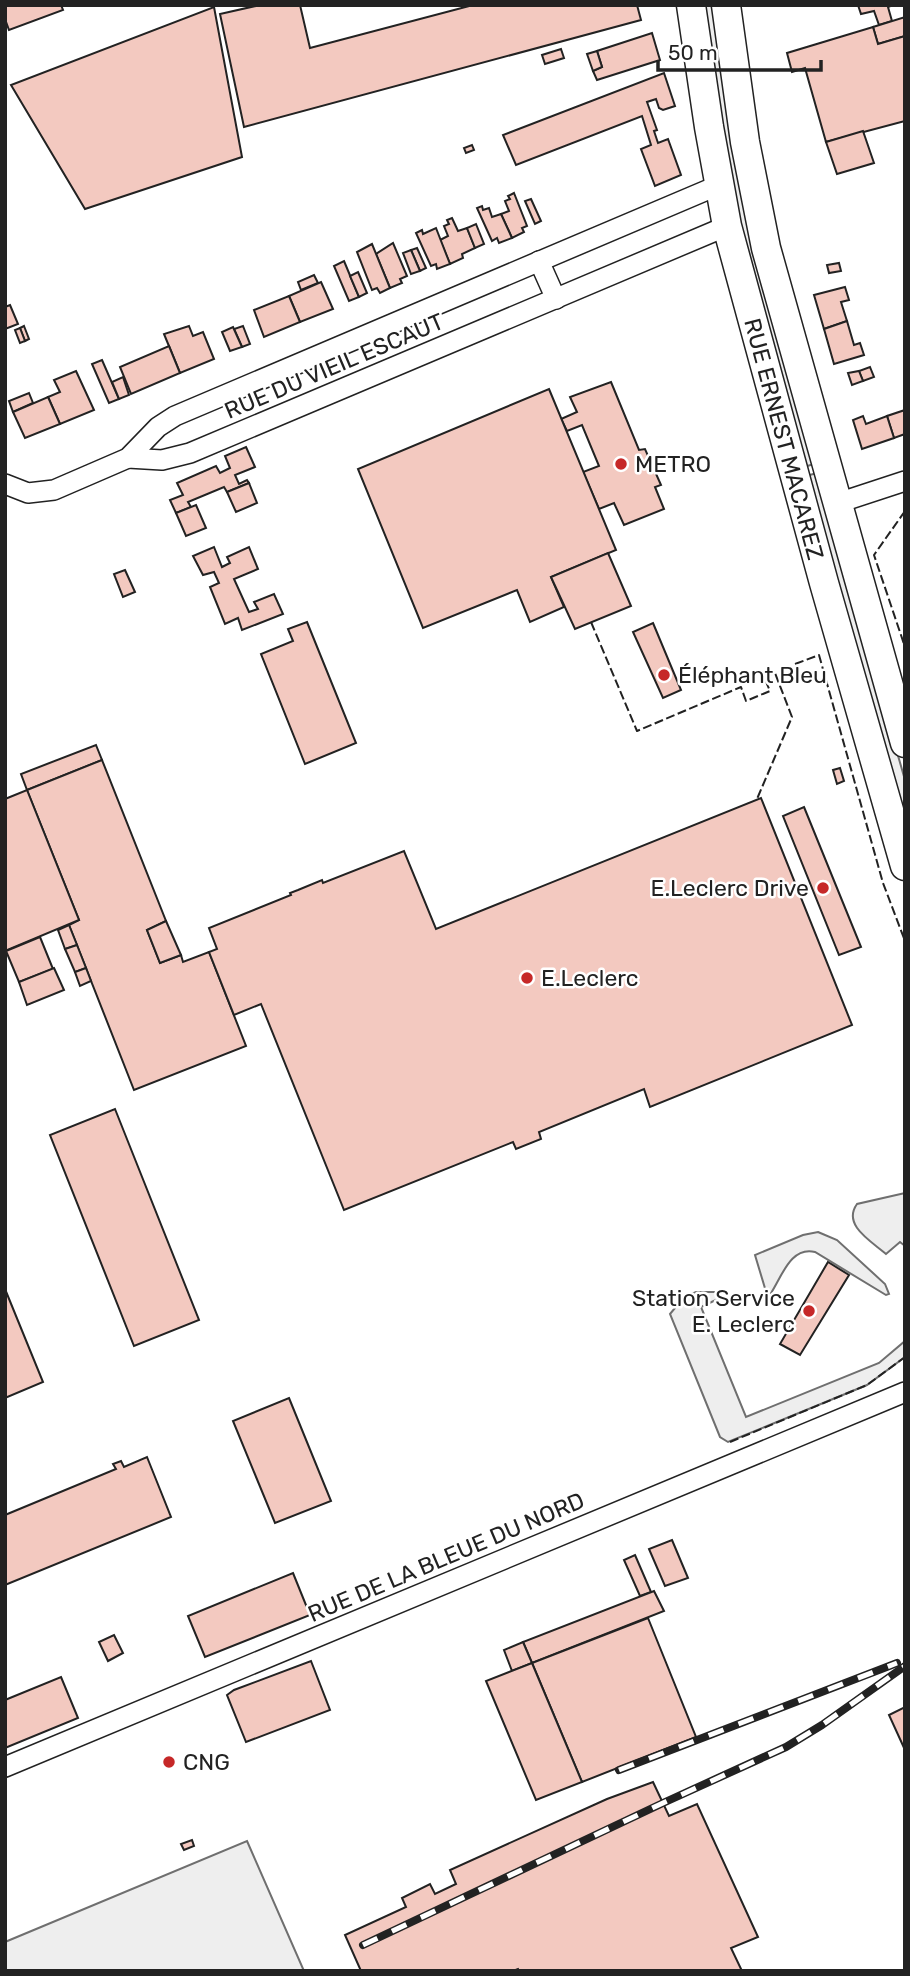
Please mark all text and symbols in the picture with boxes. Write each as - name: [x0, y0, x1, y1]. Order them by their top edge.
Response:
- scale bar: [658, 28, 821, 72]
- text: 50 m: [668, 40, 718, 65]
- street label: RUE DU VIEIL ESCAUT: [220, 307, 448, 425]
- street label: RUE ERNEST MACAREZ: [738, 315, 830, 563]
- place label: METRO: [635, 450, 711, 478]
- marker: METRO: [613, 456, 629, 472]
- place label: Éléphant Bleu: [678, 661, 827, 689]
- marker: Éléphant Bleu: [656, 667, 672, 683]
- place label: E.Leclerc Drive: [650, 874, 809, 902]
- marker: E.Leclerc Drive: [815, 880, 831, 896]
- place label: E.Leclerc: [541, 964, 639, 992]
- marker: E.Leclerc: [519, 970, 535, 986]
- place label: Station Service E. Leclerc: [632, 1284, 795, 1338]
- marker: Station Service E. Leclerc: [801, 1303, 817, 1319]
- street label: RUE DE LA BLEUE DU NORD: [304, 1486, 588, 1628]
- place label: CNG: [183, 1748, 230, 1776]
- marker: CNG: [161, 1754, 177, 1770]

